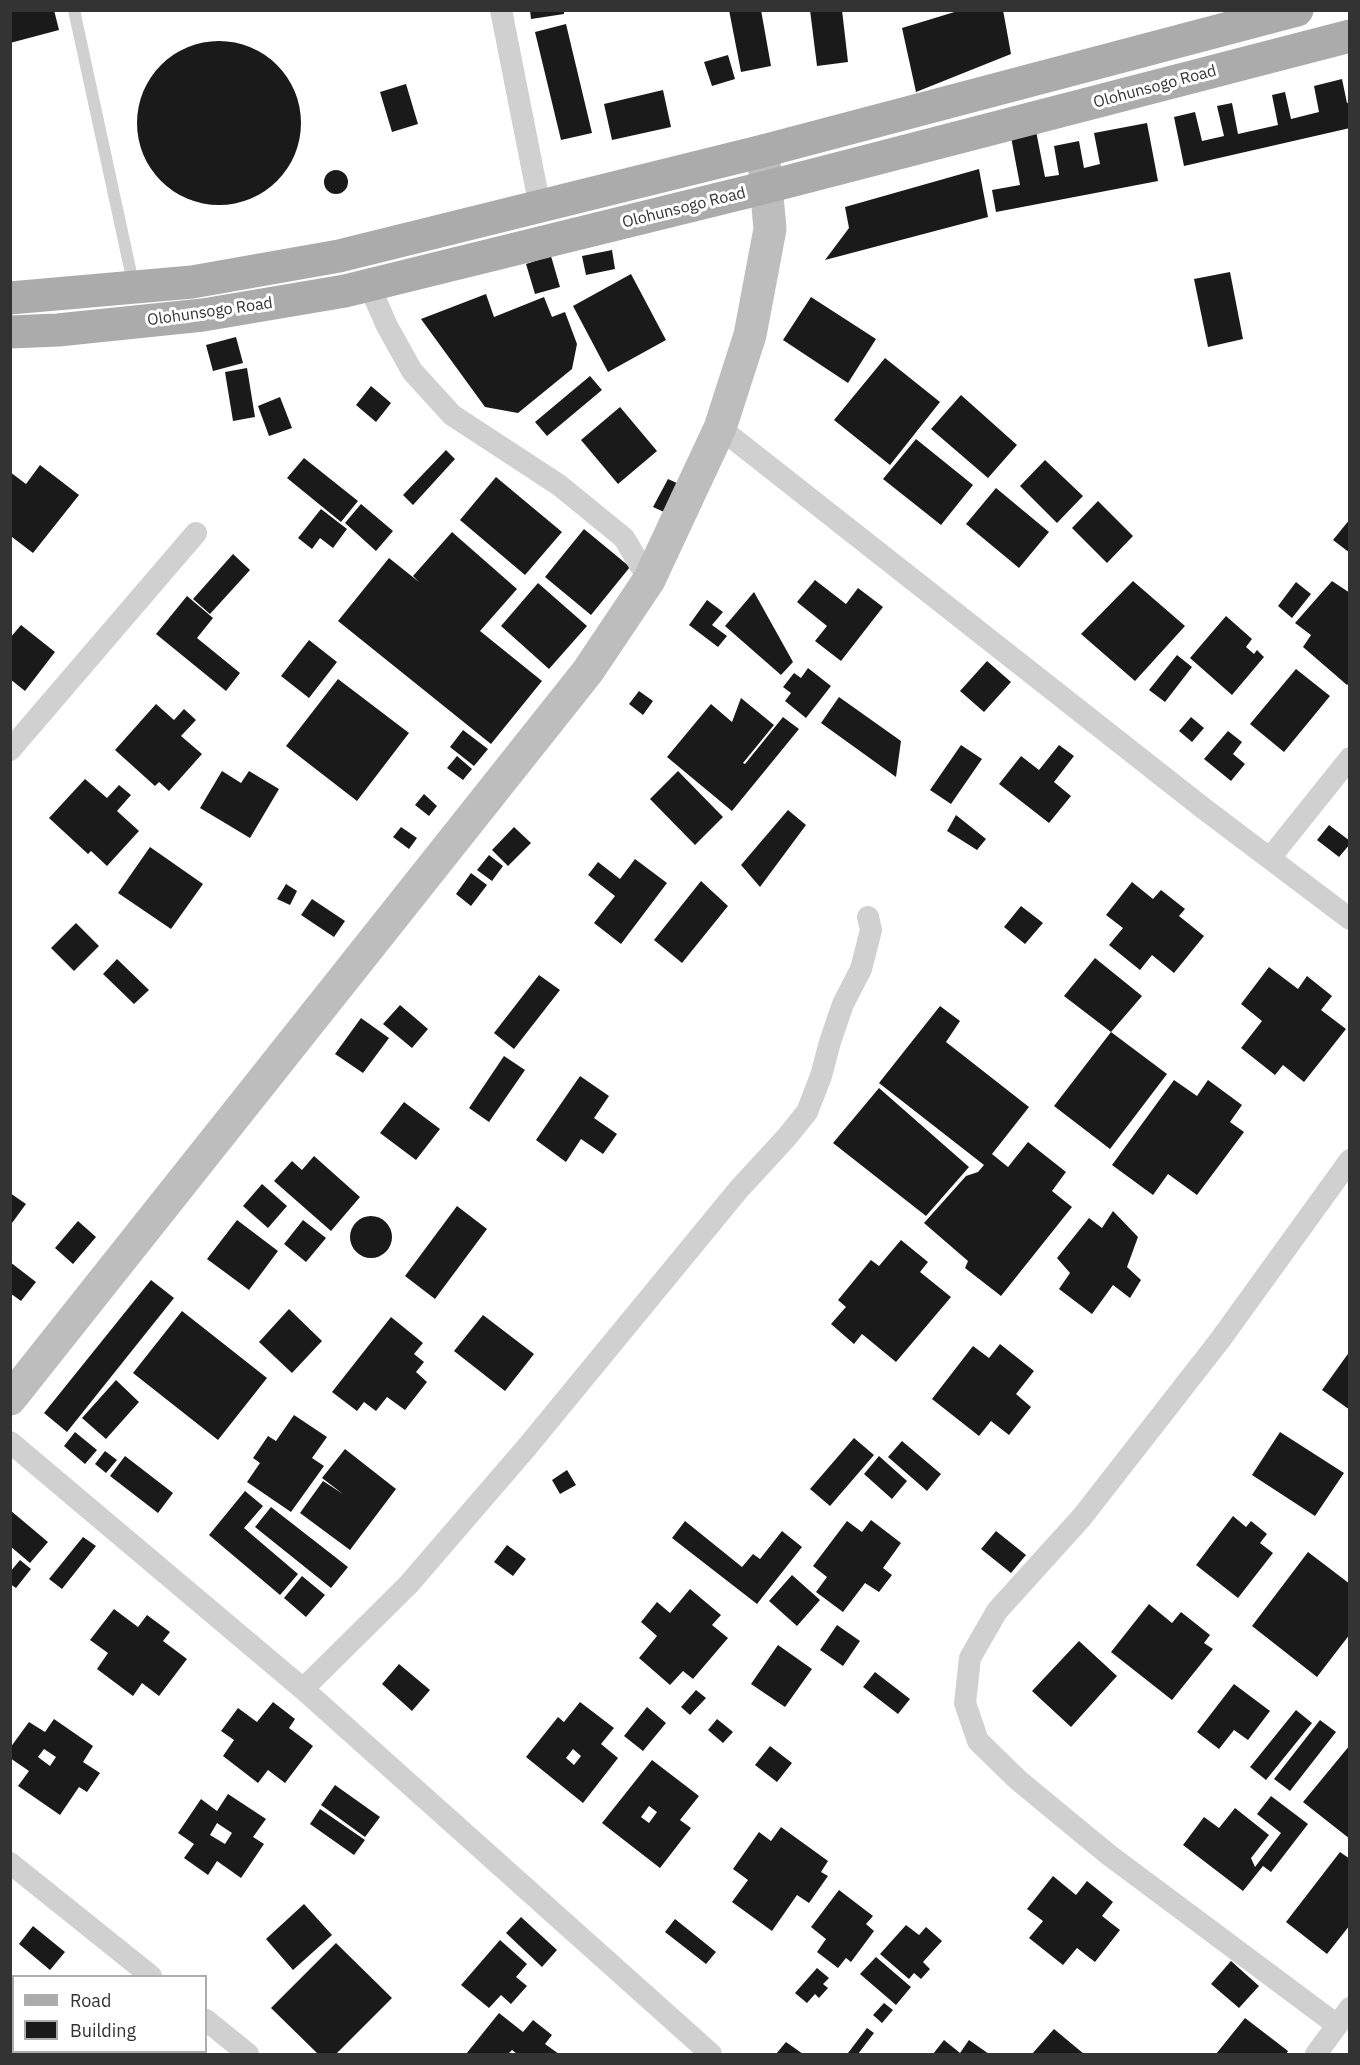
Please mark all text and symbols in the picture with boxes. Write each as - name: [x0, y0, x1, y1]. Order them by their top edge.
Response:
- street label: Olohunsogo Road: [1091, 61, 1219, 113]
- street label: Olohunsogo Road: [620, 183, 748, 233]
- street label: Olohunsogo Road: [146, 294, 274, 330]
- legend: [12, 1975, 207, 2053]
- text: Road: [70, 1989, 111, 2012]
- text: Building: [70, 2019, 136, 2042]

